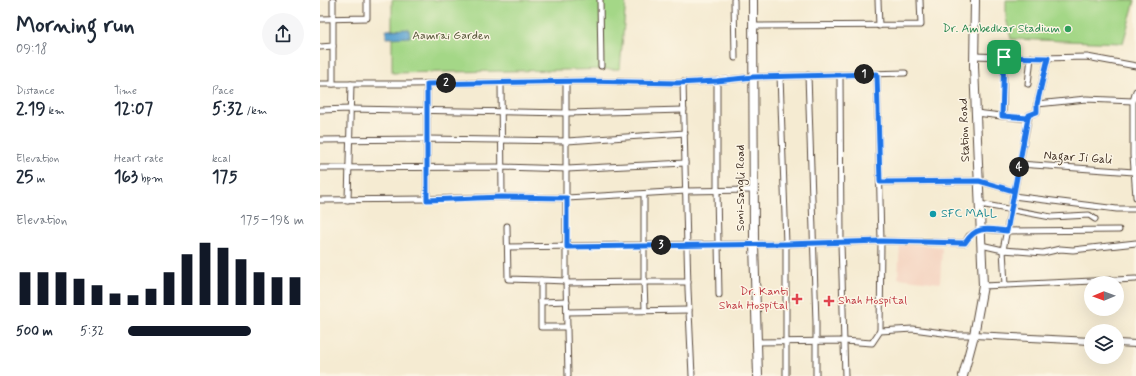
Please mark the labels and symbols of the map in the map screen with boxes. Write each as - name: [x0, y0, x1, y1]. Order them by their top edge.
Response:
- place label: Dr. Ambedkar Stadium: [942, 21, 1060, 37]
- marker: Dr. Ambedkar Stadium: [1063, 24, 1073, 34]
- park label: Aamrai Garden: [412, 28, 490, 44]
- pin: [987, 40, 1021, 74]
- pin: 1: [854, 64, 874, 84]
- pin: 2: [436, 73, 456, 93]
- street label: Station Road: [956, 98, 974, 162]
- street label: Soni-Sangli Road: [733, 145, 749, 231]
- street label: Nagar Ji Gali: [1043, 148, 1113, 169]
- pin: 4: [1009, 157, 1029, 177]
- place label: SFC MALL: [941, 206, 997, 222]
- marker: SFC MALL: [928, 209, 938, 219]
- pin: 3: [651, 235, 671, 255]
- north arrow: [1084, 276, 1124, 316]
- place label: Dr. Kanti Shah Hospital: [719, 284, 788, 314]
- marker: Dr. Kanti Shah Hospital: [791, 293, 803, 305]
- place label: Shah Hospital: [838, 293, 907, 309]
- marker: Shah Hospital: [823, 295, 835, 307]

